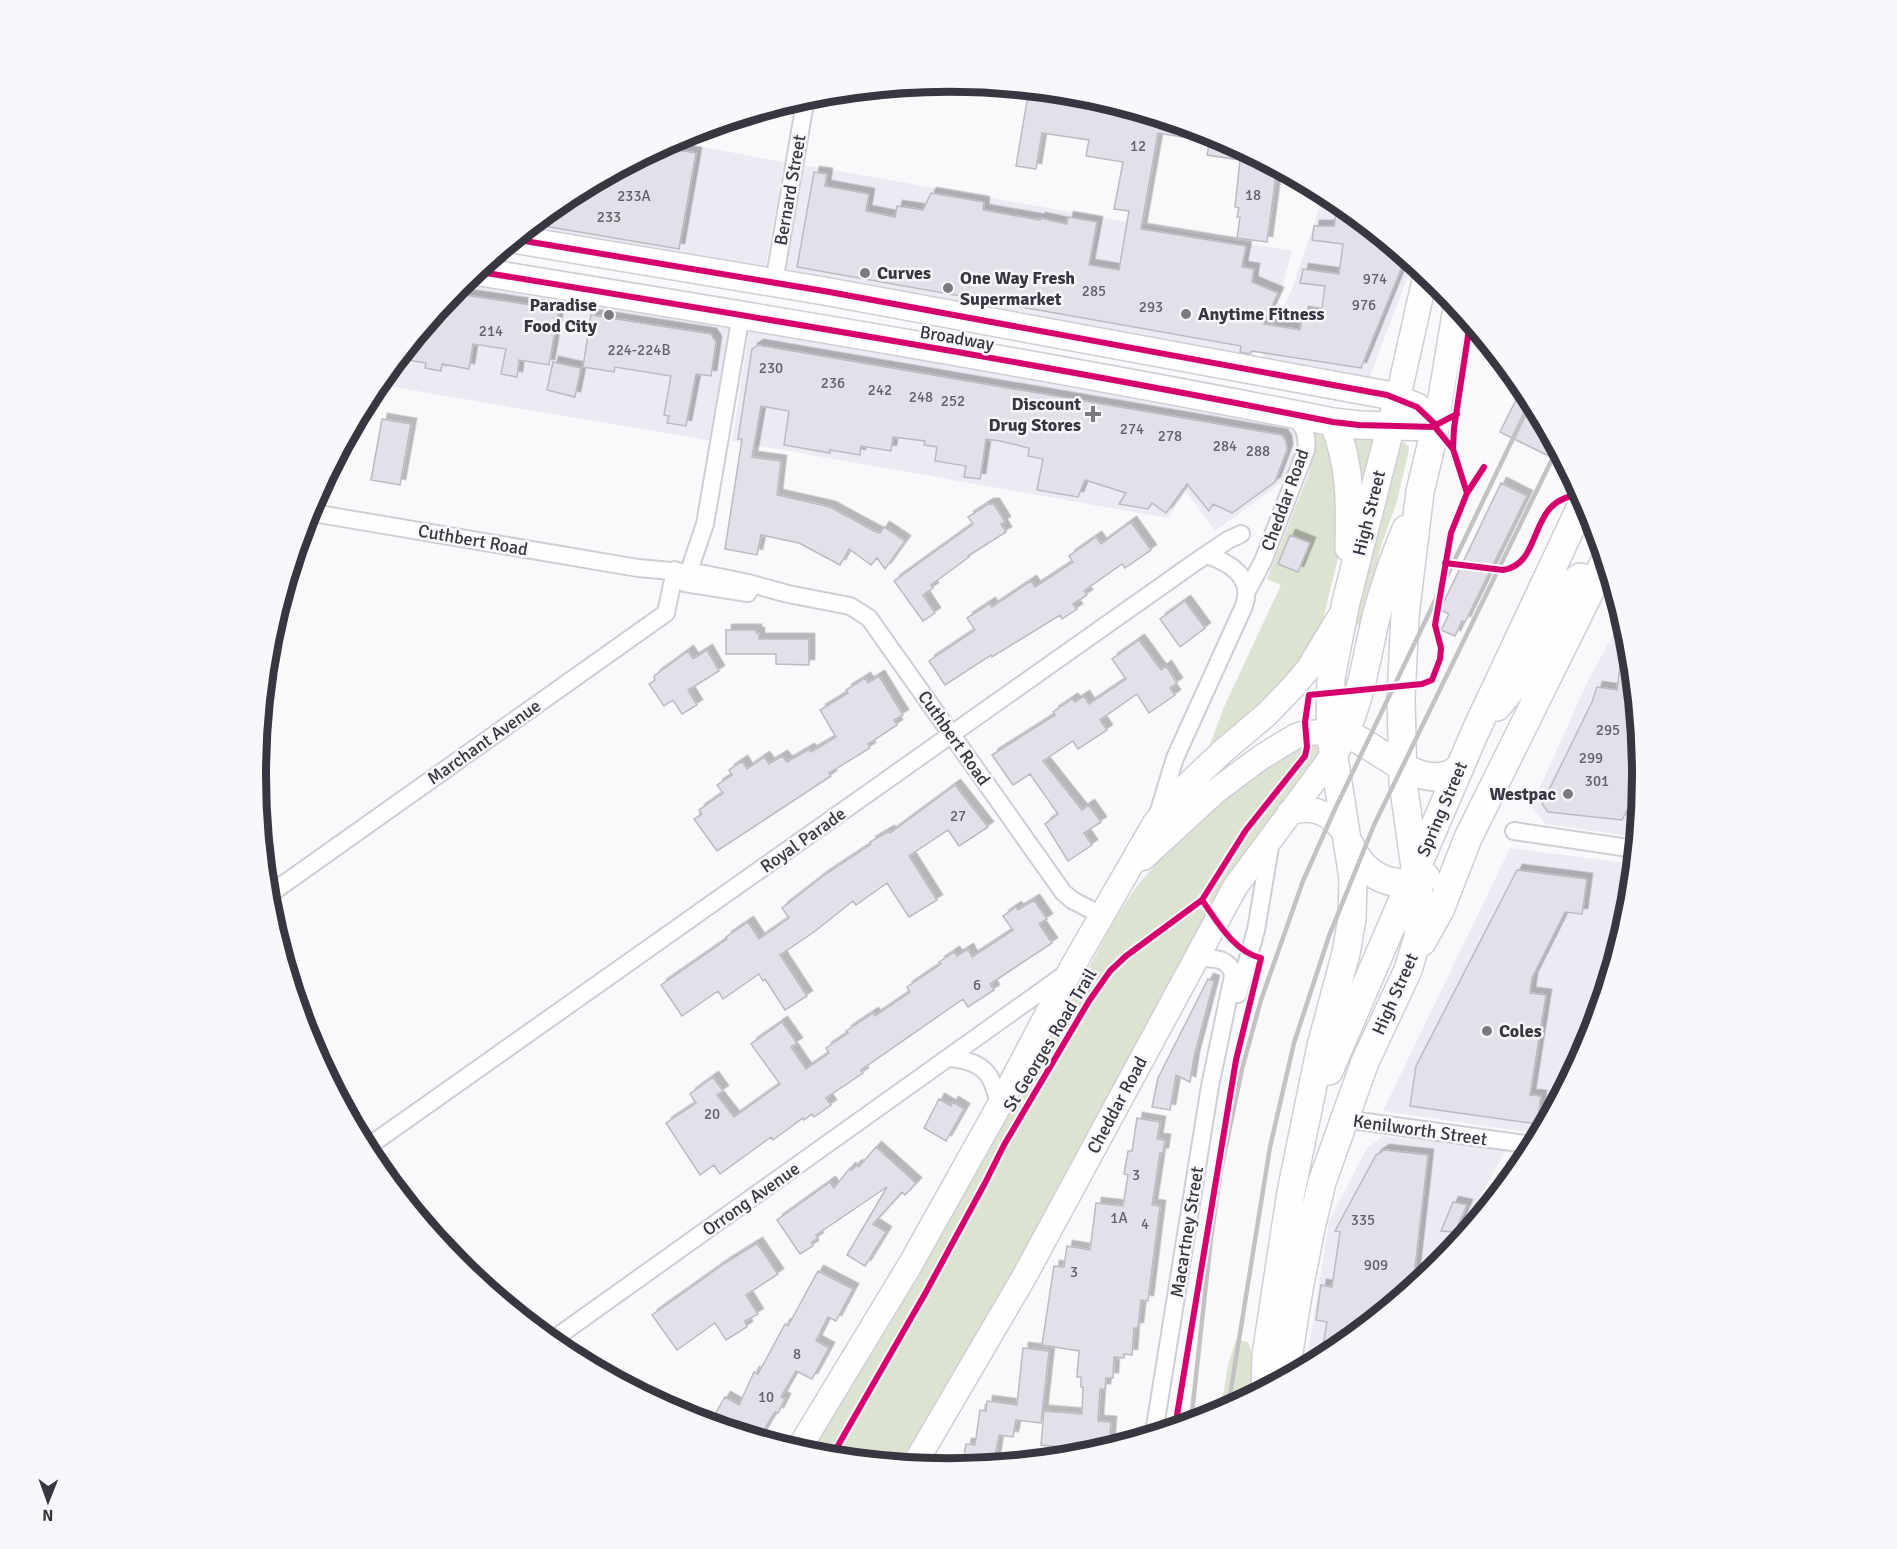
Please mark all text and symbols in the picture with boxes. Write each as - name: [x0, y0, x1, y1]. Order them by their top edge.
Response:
- street label: Bernard Street: [769, 133, 811, 247]
- house number: 12: [1130, 137, 1146, 155]
- house number: 18: [1245, 186, 1261, 204]
- house number: 233A: [617, 187, 651, 205]
- house number: 233: [597, 208, 621, 226]
- place label: Curves: [877, 262, 931, 284]
- marker: Curves: [858, 266, 872, 280]
- place label: One Way Fresh Supermarket: [960, 267, 1075, 310]
- house number: 974: [1363, 270, 1387, 288]
- marker: One Way Fresh Supermarket: [941, 281, 955, 295]
- house number: 285: [1082, 282, 1106, 300]
- place label: Paradise Food City: [523, 294, 597, 337]
- house number: 976: [1352, 296, 1376, 314]
- house number: 293: [1139, 298, 1163, 316]
- place label: Anytime Fitness: [1198, 303, 1325, 325]
- marker: Anytime Fitness: [1179, 307, 1193, 321]
- marker: Paradise Food City: [602, 308, 616, 322]
- street label: Broadway: [918, 321, 996, 355]
- house number: 214: [479, 322, 503, 340]
- house number: 224-224B: [608, 341, 670, 359]
- house number: 230: [759, 359, 783, 377]
- house number: 236: [821, 374, 845, 392]
- house number: 242: [868, 381, 892, 399]
- house number: 248: [909, 388, 933, 406]
- house number: 252: [941, 392, 965, 410]
- place label: Discount Drug Stores: [989, 393, 1081, 436]
- marker: Discount Drug Stores: [1086, 407, 1100, 421]
- house number: 274: [1120, 420, 1144, 438]
- house number: 278: [1158, 427, 1182, 445]
- house number: 284: [1213, 437, 1237, 455]
- house number: 288: [1246, 442, 1270, 460]
- street label: Cheddar Road: [1256, 446, 1314, 554]
- street label: High Street: [1348, 468, 1390, 558]
- street label: Cuthbert Road: [416, 520, 530, 560]
- street label: Cuthbert Road: [913, 686, 995, 790]
- street label: Marchant Avenue: [423, 695, 545, 789]
- house number: 295: [1596, 721, 1620, 739]
- house number: 299: [1579, 749, 1603, 767]
- street label: Spring Street: [1412, 758, 1472, 860]
- house number: 301: [1585, 772, 1609, 790]
- place label: Westpac: [1489, 783, 1556, 805]
- marker: Westpac: [1561, 787, 1575, 801]
- street label: Royal Parade: [756, 803, 850, 877]
- house number: 27: [950, 807, 966, 825]
- street label: High Street: [1367, 950, 1423, 1038]
- street label: St Georges Road Trail: [999, 964, 1101, 1116]
- house number: 6: [973, 976, 981, 994]
- place label: Coles: [1499, 1020, 1542, 1042]
- marker: Coles: [1480, 1024, 1494, 1038]
- street label: Cheddar Road: [1082, 1053, 1152, 1157]
- house number: 20: [704, 1105, 720, 1123]
- street label: Kenilworth Street: [1351, 1110, 1489, 1150]
- street label: Orrong Avenue: [698, 1157, 804, 1241]
- street label: Macartney Street: [1166, 1165, 1208, 1299]
- house number: 3: [1132, 1166, 1140, 1184]
- house number: 1A: [1110, 1209, 1128, 1227]
- house number: 335: [1351, 1211, 1375, 1229]
- house number: 4: [1141, 1215, 1149, 1233]
- house number: 909: [1364, 1256, 1388, 1274]
- house number: 3: [1070, 1263, 1078, 1281]
- house number: 8: [793, 1345, 801, 1363]
- house number: 10: [758, 1388, 774, 1406]
- north arrow: [18, 1471, 78, 1531]
- text: N: [42, 1505, 53, 1525]

